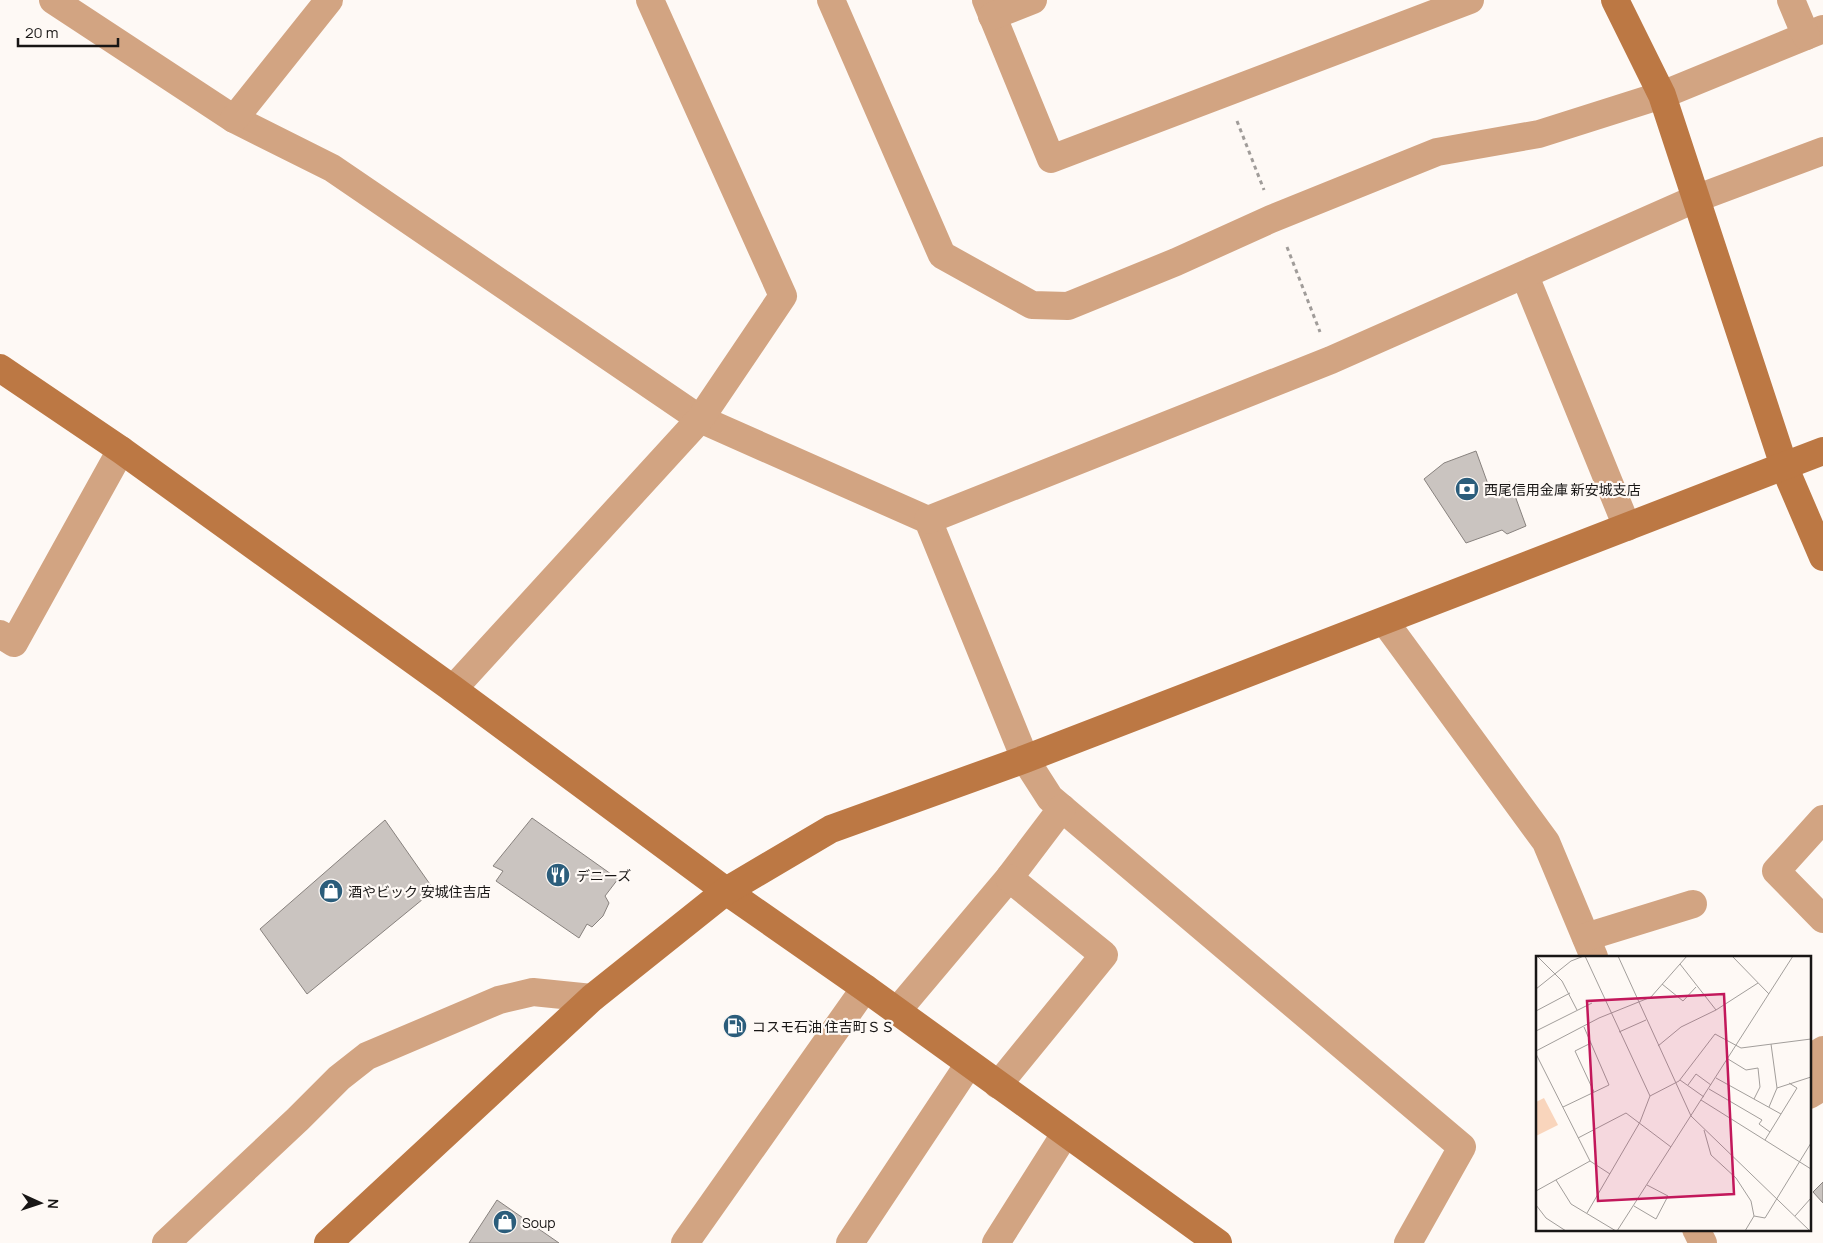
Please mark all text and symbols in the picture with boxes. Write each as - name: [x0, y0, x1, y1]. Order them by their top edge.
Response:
- scale bar: [18, 15, 118, 47]
- text: 20 m: [25, 22, 58, 43]
- bank icon: 西尾信用金庫 新安城支店: [1454, 476, 1480, 502]
- place label: 西尾信用金庫 新安城支店: [1484, 480, 1641, 499]
- restaurant icon: デニーズ: [545, 862, 571, 888]
- place label: デニーズ: [576, 866, 631, 885]
- shop icon: 酒やビック 安城住吉店: [318, 878, 344, 904]
- place label: 酒やビック 安城住吉店: [348, 882, 491, 901]
- inset map: [1536, 956, 1810, 1230]
- fuel station icon: コスモ石油 住吉町ＳＳ: [722, 1013, 748, 1039]
- place label: コスモ石油 住吉町ＳＳ: [752, 1017, 895, 1036]
- north arrow: [15, 1178, 65, 1228]
- text: N: [44, 1198, 63, 1209]
- shop icon: Soup: [492, 1209, 518, 1235]
- place label: Soup: [522, 1213, 556, 1232]

